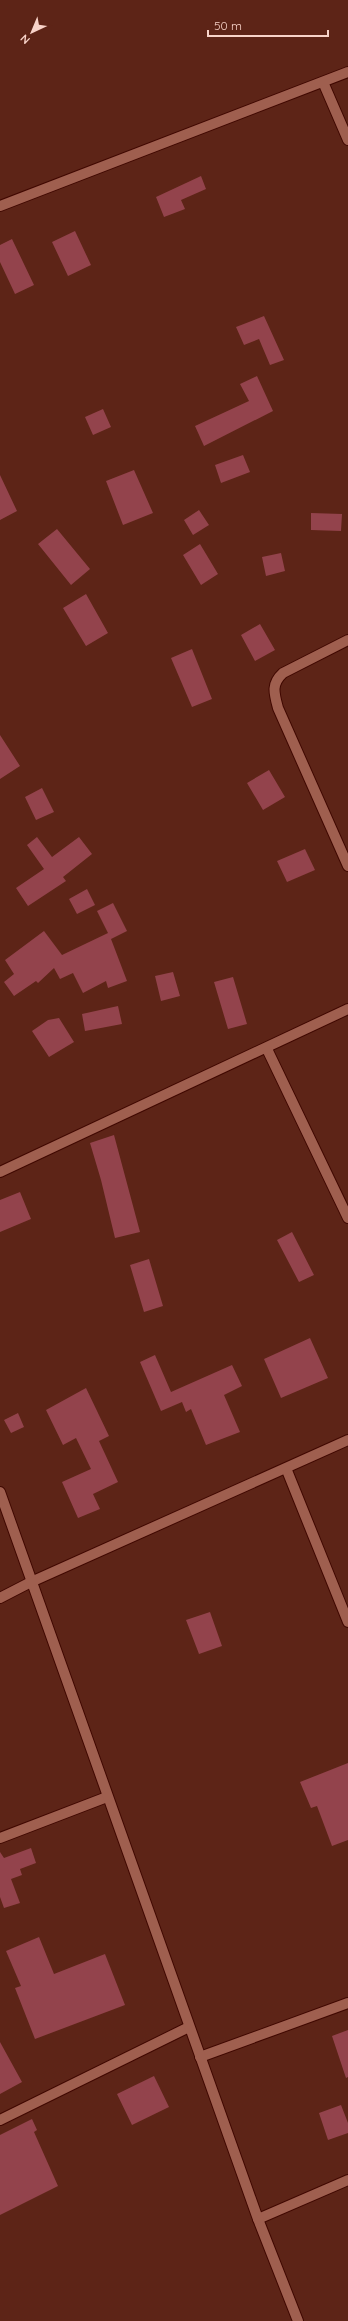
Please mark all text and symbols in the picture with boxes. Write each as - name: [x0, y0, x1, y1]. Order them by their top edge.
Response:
- north arrow: [12, 12, 52, 52]
- scale bar: [208, 12, 328, 38]
- text: 50 m: [214, 18, 242, 33]
- text: N: [17, 31, 33, 47]

